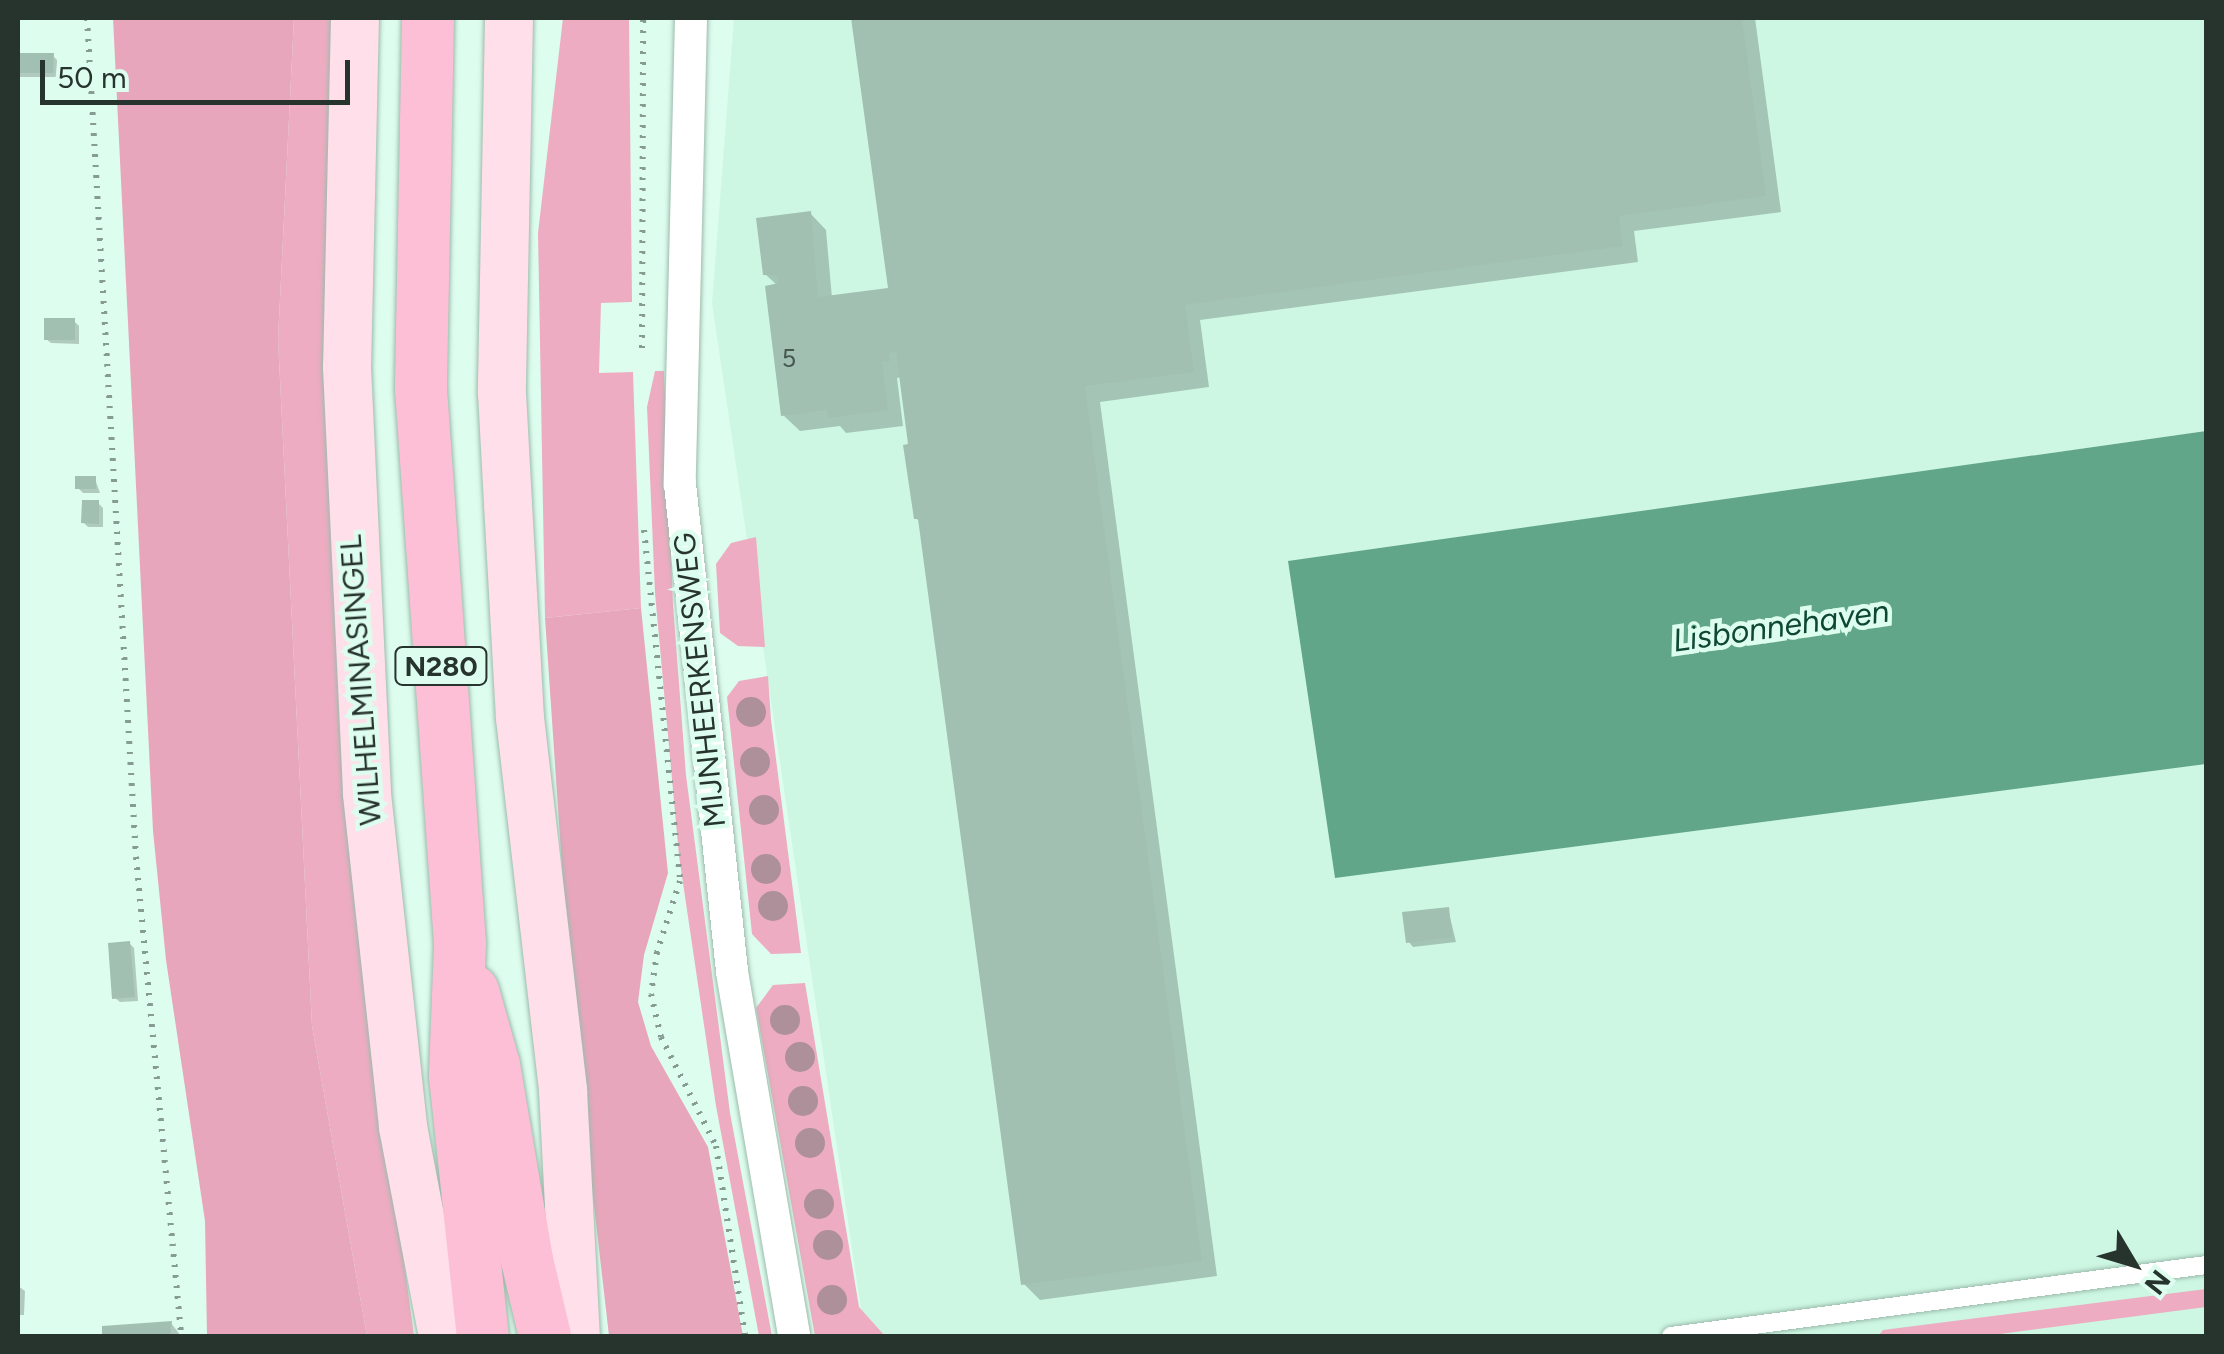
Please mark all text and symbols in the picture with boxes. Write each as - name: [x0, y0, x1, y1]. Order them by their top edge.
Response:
- scale bar: [45, 40, 355, 102]
- text: 50 m: [57, 59, 126, 96]
- house number: 5: [782, 343, 796, 373]
- street label: MIJNHEERKENSWEG: [667, 531, 733, 829]
- street label: WILHELMINASINGEL: [333, 533, 389, 827]
- water label: Lisbonnehaven: [1670, 592, 1892, 660]
- road number: N280: [394, 643, 488, 689]
- north arrow: [2084, 1214, 2184, 1314]
- text: N: [2138, 1263, 2178, 1301]

